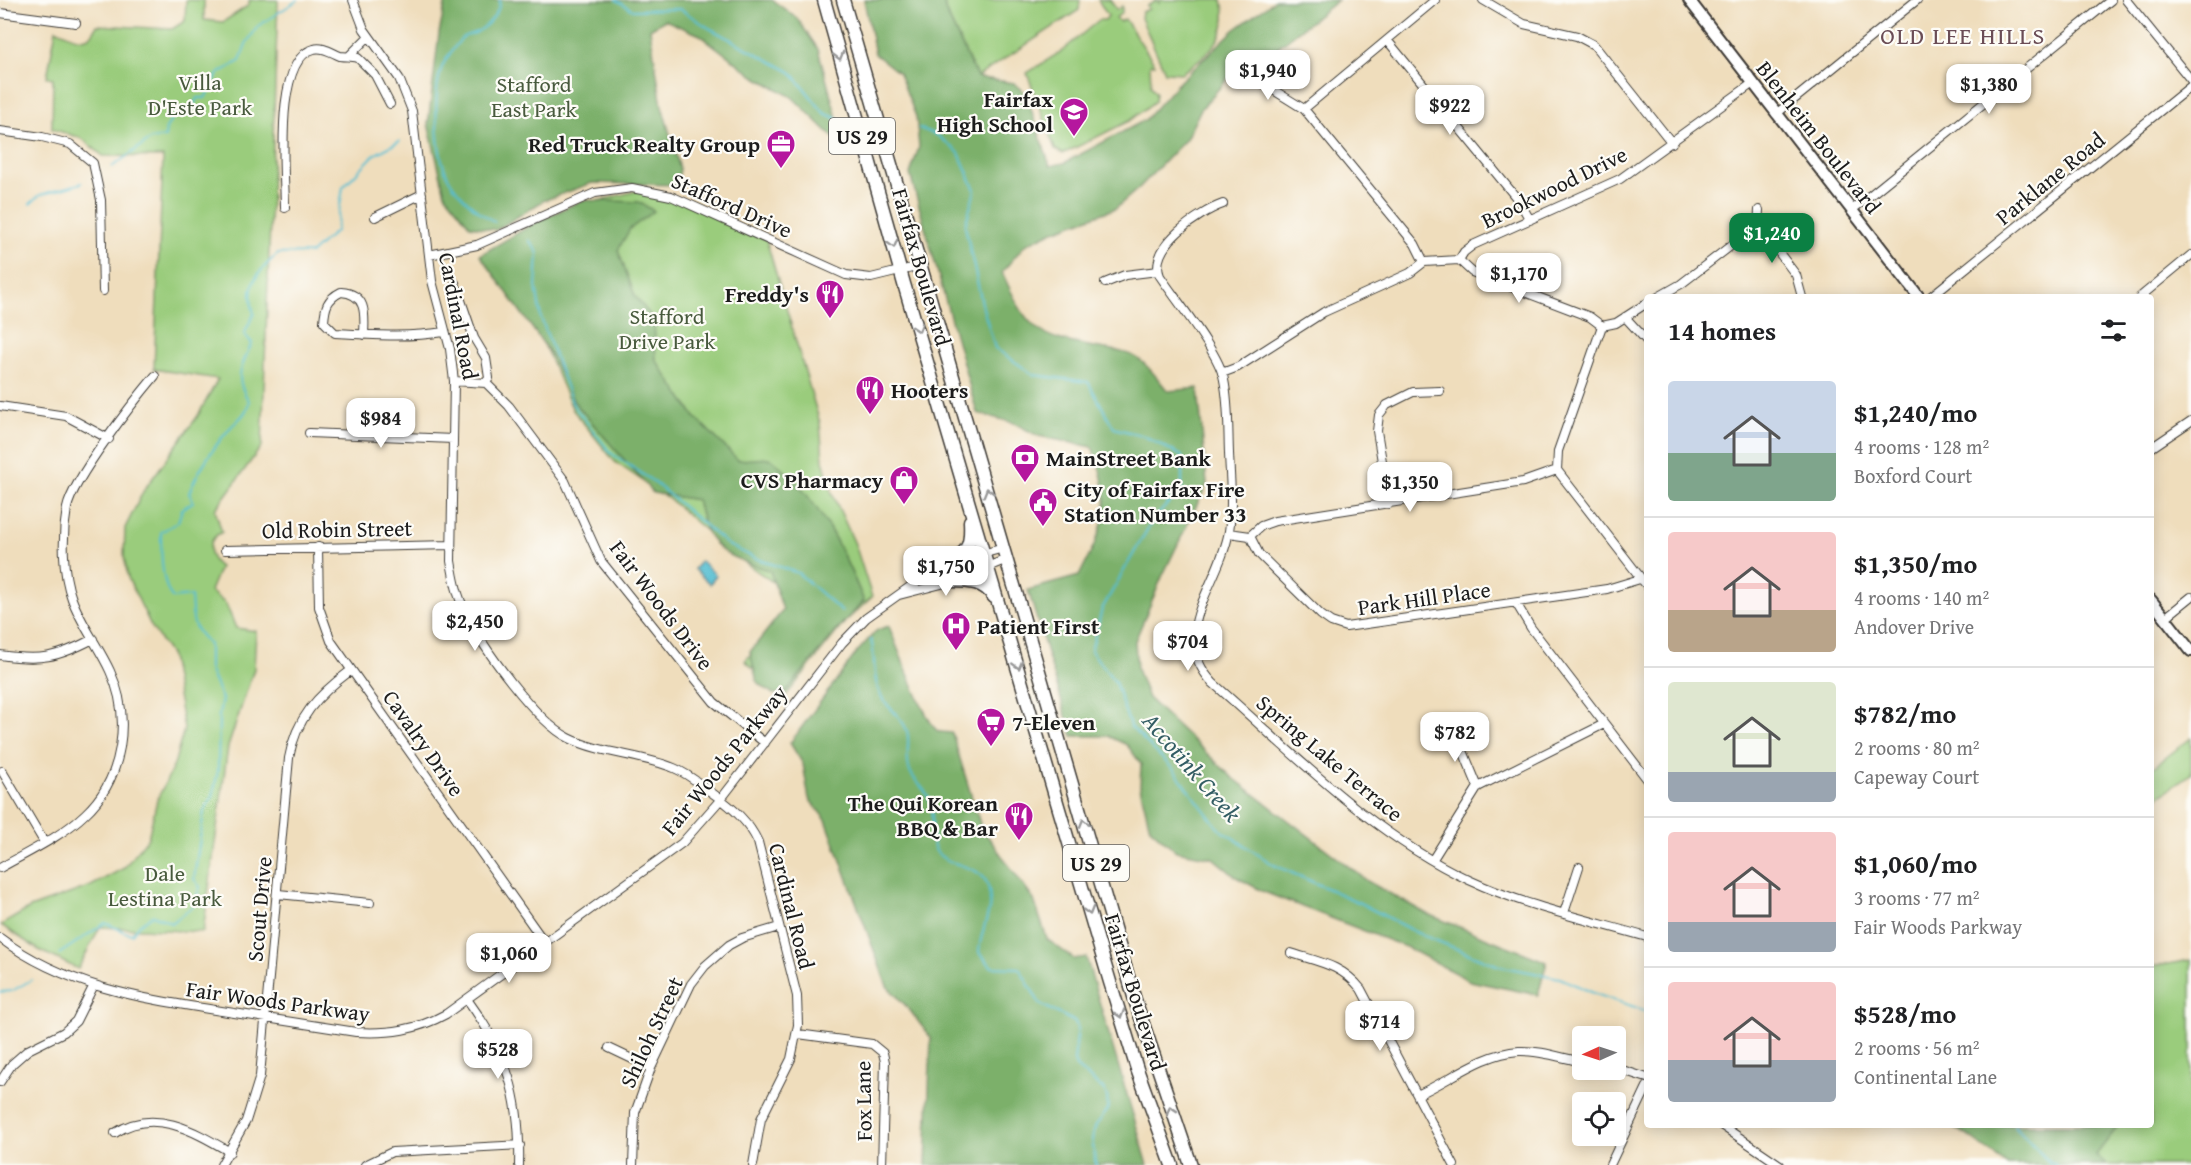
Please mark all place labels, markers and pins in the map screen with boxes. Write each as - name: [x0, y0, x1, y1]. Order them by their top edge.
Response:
- pin: $1,940: [1219, 50, 1317, 101]
- pin: $1,380: [1940, 64, 2038, 115]
- place label: Fairfax High School: [937, 83, 1053, 140]
- pin: $922: [1414, 85, 1486, 136]
- school or university icon: Fairfax High School: [1058, 96, 1090, 138]
- place label: Red Truck Realty Group: [528, 128, 760, 160]
- office icon: Red Truck Realty Group: [765, 128, 797, 170]
- pin: $1,240: [1723, 213, 1821, 264]
- pin: $1,170: [1470, 253, 1568, 304]
- place label: Freddy's: [725, 278, 809, 310]
- restaurant icon: Freddy's: [814, 278, 846, 320]
- restaurant icon: Hooters: [854, 374, 886, 416]
- place label: Hooters: [891, 374, 968, 406]
- pin: $984: [345, 398, 417, 449]
- bank icon: MainStreet Bank: [1009, 442, 1041, 484]
- place label: MainStreet Bank: [1046, 442, 1211, 474]
- pin: $1,350: [1361, 462, 1459, 513]
- place label: CVS Pharmacy: [741, 464, 884, 496]
- shop icon: CVS Pharmacy: [888, 464, 920, 506]
- place label: City of Fairfax Fire Station Number 33: [1064, 473, 1247, 530]
- public building icon: City of Fairfax Fire Station Number 33: [1027, 486, 1059, 528]
- pin: $1,750: [897, 546, 995, 597]
- pin: $2,450: [426, 601, 524, 652]
- hospital icon: Patient First: [940, 610, 972, 652]
- place label: Patient First: [977, 610, 1100, 642]
- pin: $704: [1152, 621, 1224, 672]
- supermarket icon: 7-Eleven: [975, 706, 1007, 748]
- place label: 7-Eleven: [1012, 706, 1095, 738]
- pin: $782: [1419, 712, 1491, 763]
- place label: The Qui Korean BBQ & Bar: [848, 787, 998, 844]
- restaurant icon: The Qui Korean BBQ & Bar: [1003, 800, 1035, 842]
- pin: $1,060: [460, 933, 558, 984]
- pin: $714: [1344, 1001, 1416, 1052]
- pin: $528: [462, 1029, 534, 1080]

